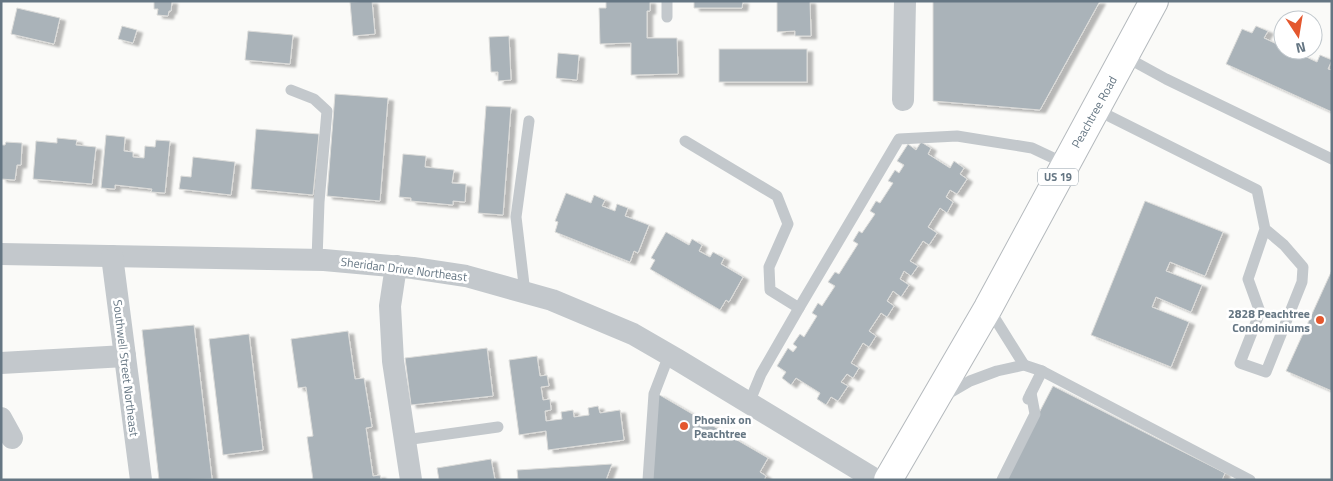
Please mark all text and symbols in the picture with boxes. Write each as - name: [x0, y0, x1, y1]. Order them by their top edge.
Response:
- north arrow: [1273, 10, 1323, 60]
- text: N: [1294, 37, 1308, 59]
- street label: Peachtree Road: [1066, 73, 1122, 151]
- road number: US 19: [1038, 168, 1078, 186]
- street label: Sheridan Drive Northeast: [340, 252, 469, 286]
- street label: Southwell Street Northeast: [108, 298, 144, 438]
- place label: 2828 Peachtree Condominiums: [1228, 304, 1310, 337]
- marker: 2828 Peachtree Condominiums: [1314, 314, 1326, 326]
- place label: Phoenix on Peachtree: [694, 410, 751, 443]
- marker: Phoenix on Peachtree: [678, 420, 690, 432]

